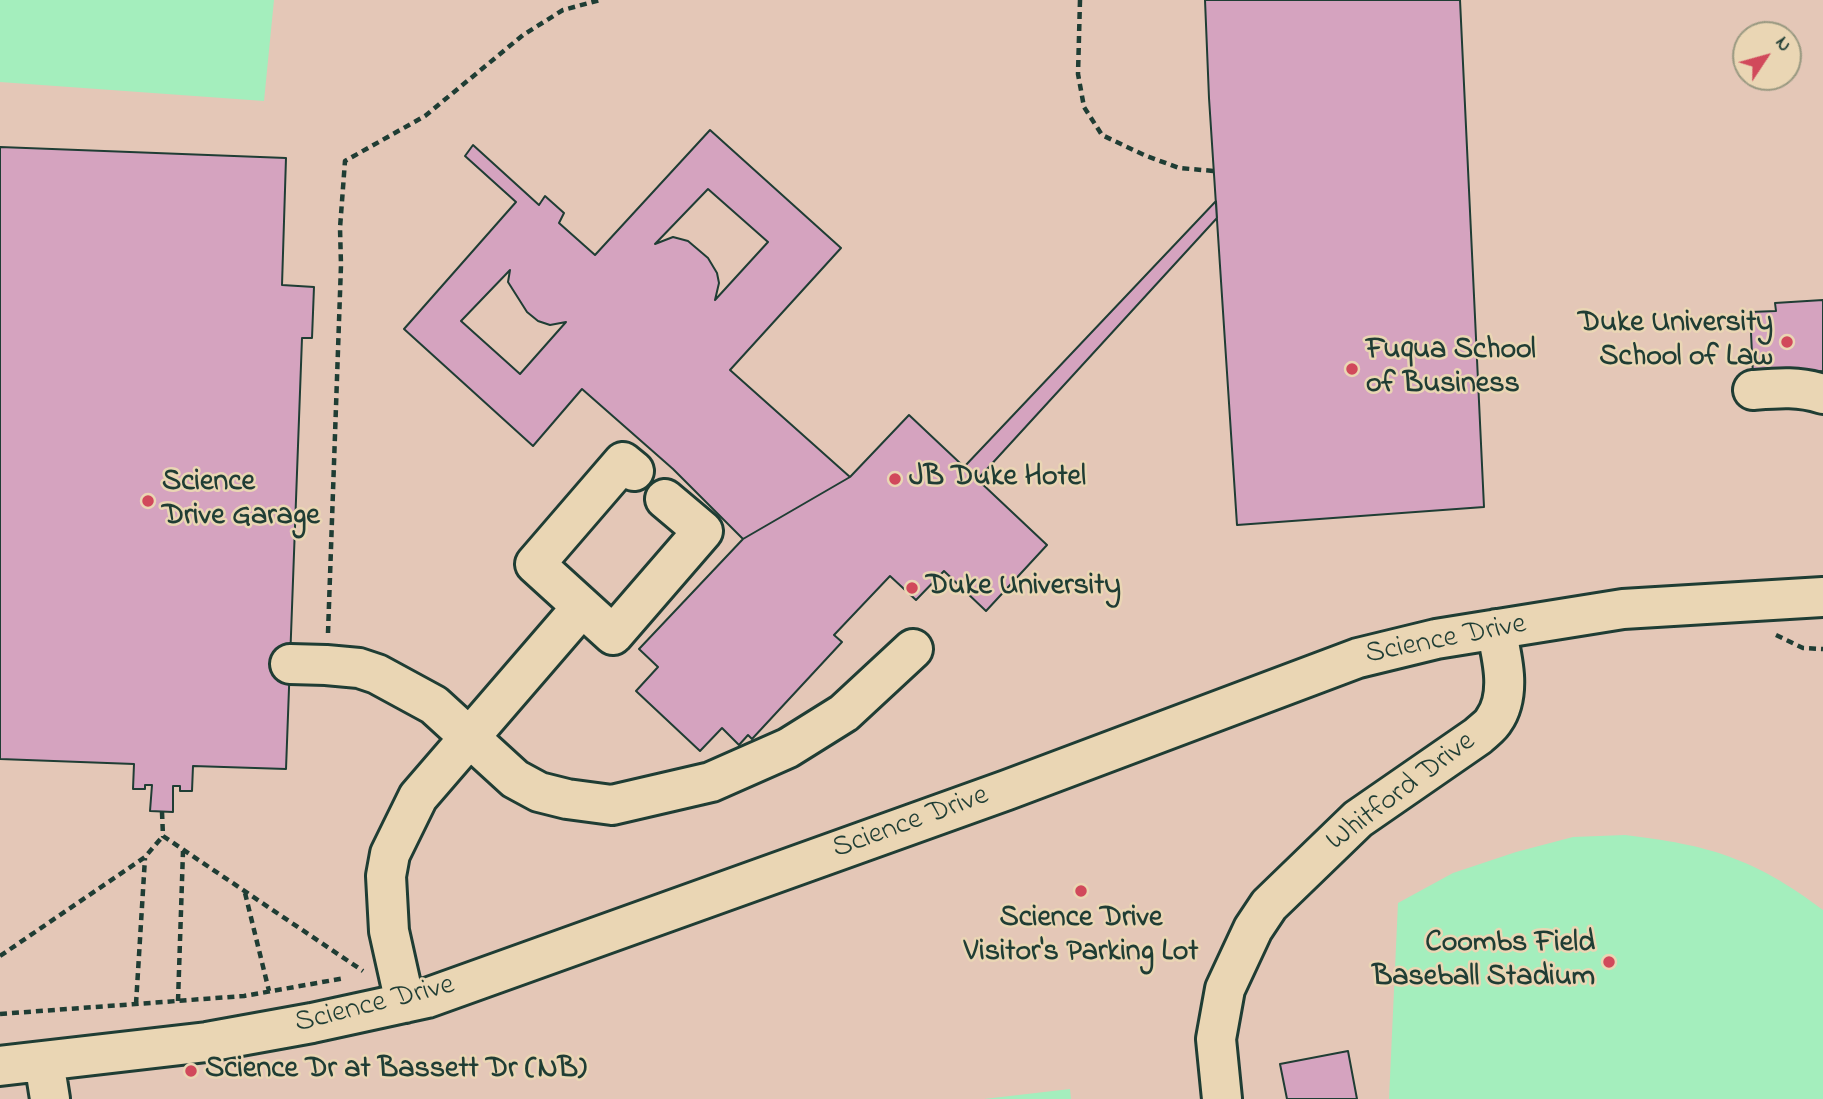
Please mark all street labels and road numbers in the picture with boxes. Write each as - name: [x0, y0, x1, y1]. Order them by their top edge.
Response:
- street label: Science Drive: [1363, 608, 1529, 674]
- street label: Whitford Drive: [1320, 725, 1484, 861]
- street label: Science Drive: [828, 779, 994, 869]
- street label: Science Drive: [292, 969, 458, 1043]

